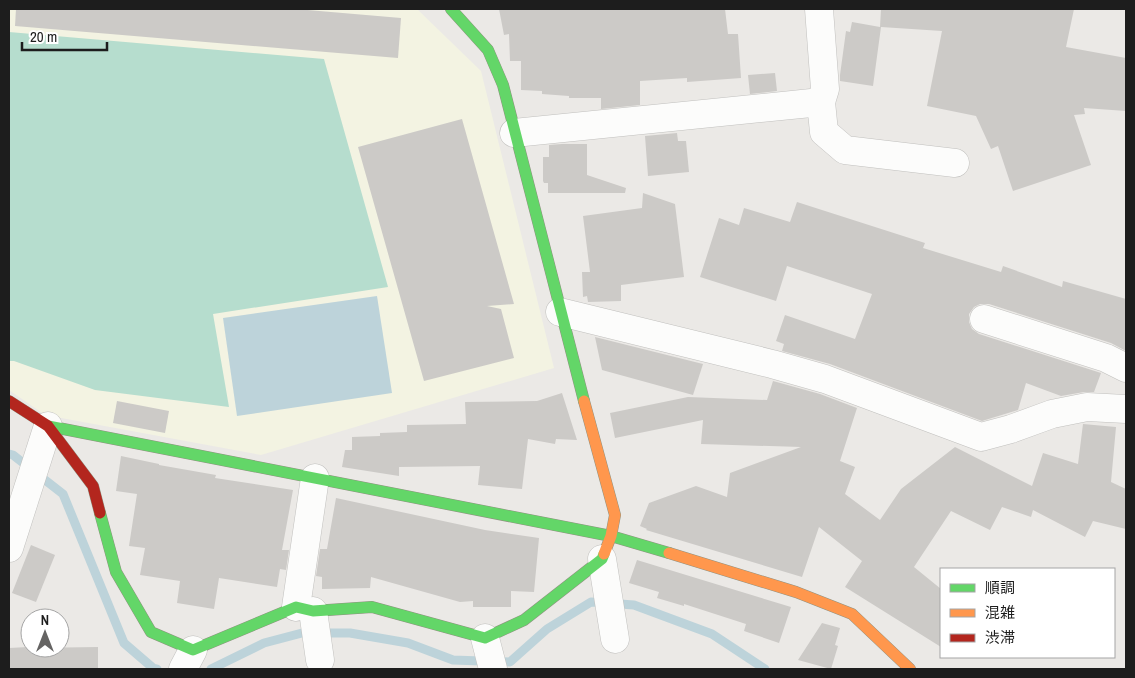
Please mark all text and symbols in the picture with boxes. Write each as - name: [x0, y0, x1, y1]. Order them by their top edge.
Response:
- scale bar: [22, 20, 108, 52]
- text: 20 m: [30, 26, 57, 47]
- legend: [940, 568, 1115, 658]
- text: 順調: [985, 577, 1015, 598]
- text: 混雑: [985, 602, 1015, 623]
- north arrow: [20, 608, 70, 658]
- text: N: [41, 611, 49, 629]
- text: 渋滞: [985, 627, 1015, 648]

